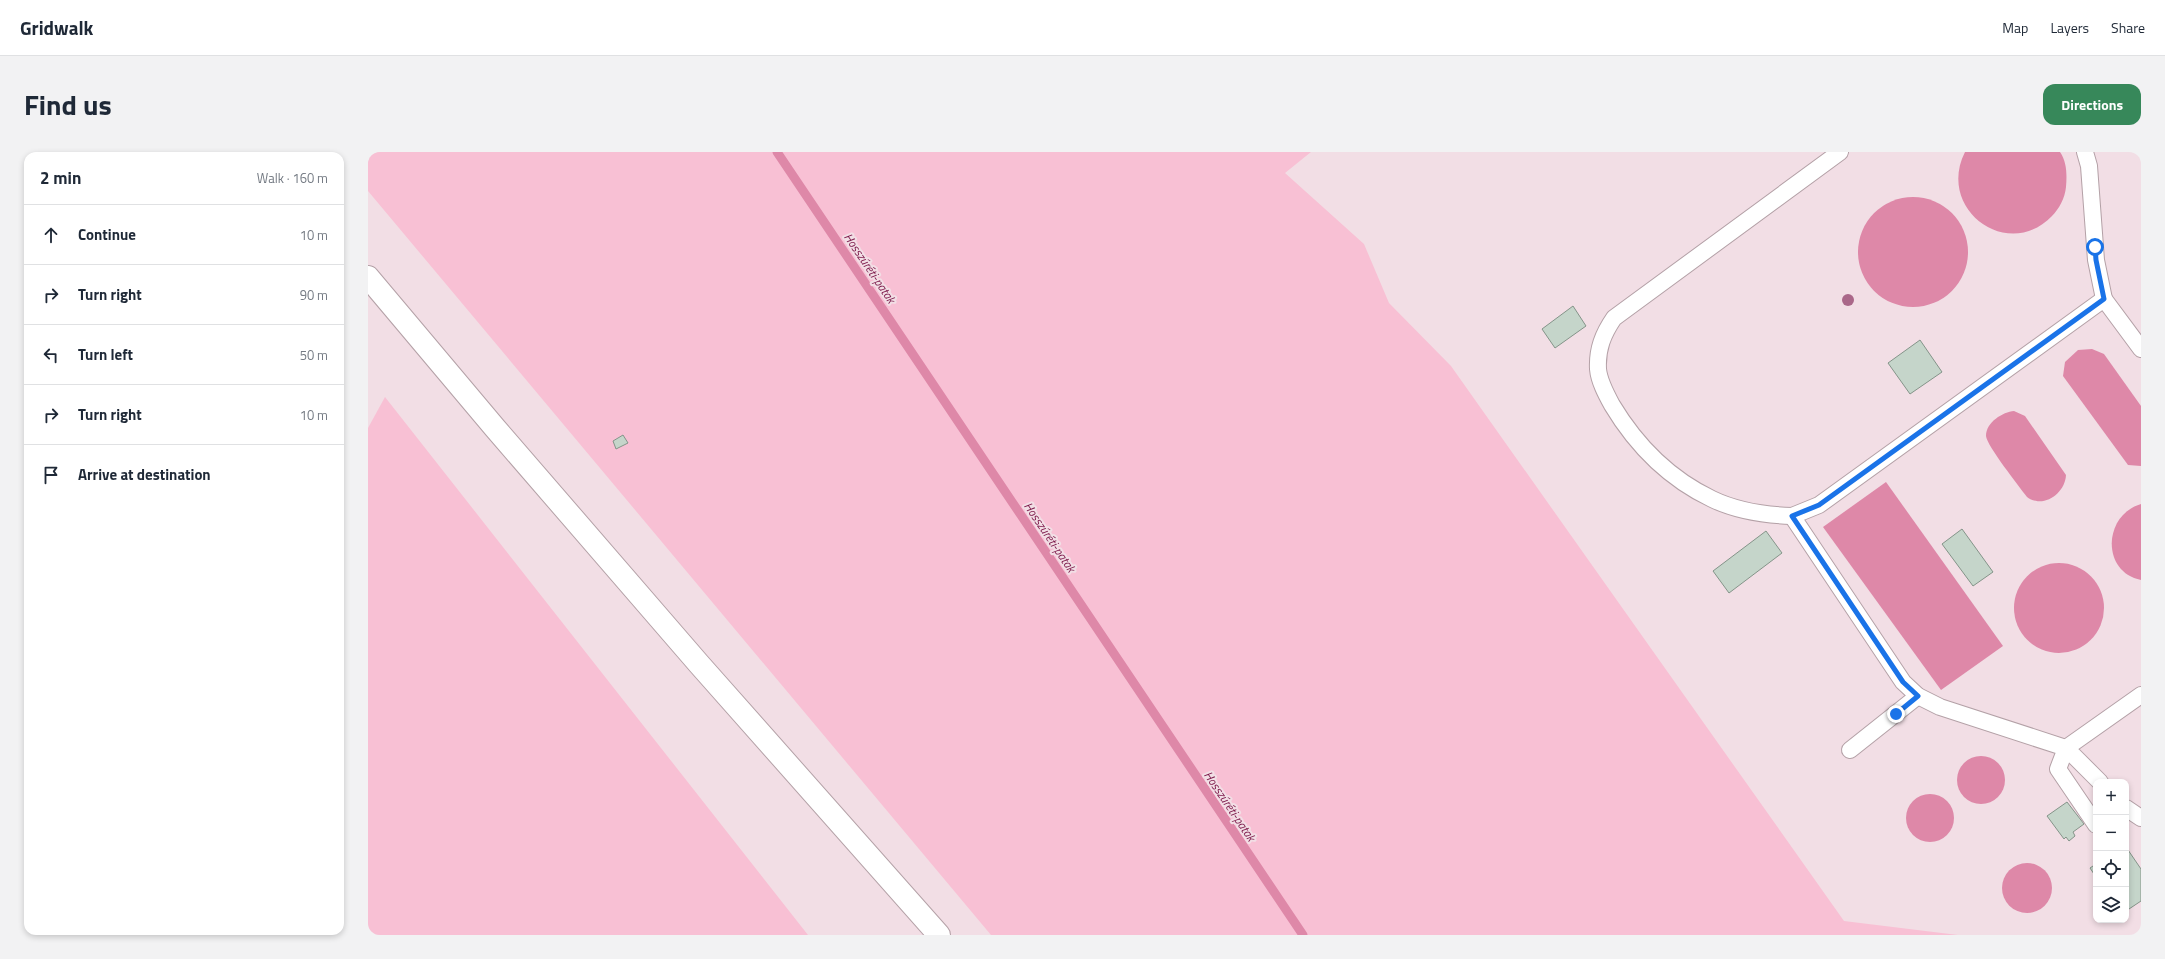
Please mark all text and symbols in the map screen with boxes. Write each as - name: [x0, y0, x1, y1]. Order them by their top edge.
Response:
- text: Gridwalk: [20, 13, 93, 42]
- text: Map: [2002, 17, 2028, 38]
- text: Layers: [2050, 17, 2089, 38]
- text: Share: [2111, 17, 2145, 38]
- text: Find us: [24, 83, 112, 126]
- button: Directions: [2043, 84, 2141, 125]
- text: 2 min: [40, 165, 81, 191]
- text: Walk · 160 m: [257, 168, 328, 188]
- text: Continue: [78, 223, 136, 246]
- icon: ahead: [40, 224, 62, 246]
- text: 10 m: [300, 225, 328, 245]
- water label: Hosszúréti-patak: [839, 229, 902, 308]
- route start: [2086, 238, 2104, 256]
- text: Turn right: [78, 283, 142, 306]
- icon: right: [40, 284, 62, 306]
- text: 90 m: [300, 285, 328, 305]
- text: Turn left: [78, 343, 133, 366]
- icon: left: [40, 344, 62, 366]
- text: 50 m: [300, 345, 328, 365]
- text: Turn right: [78, 403, 142, 426]
- icon: right: [40, 404, 62, 426]
- text: 10 m: [300, 405, 328, 425]
- text: Arrive at destination: [78, 463, 211, 486]
- icon: arrive: [40, 464, 62, 486]
- water label: Hosszúréti-patak: [1019, 498, 1082, 577]
- route end: [1887, 705, 1905, 723]
- water label: Hosszúréti-patak: [1199, 767, 1262, 846]
- map controls: [2093, 779, 2129, 923]
- button: +: [2093, 779, 2129, 815]
- button: −: [2093, 815, 2129, 851]
- button: locate: [2093, 851, 2129, 887]
- button: layers: [2093, 887, 2129, 923]

